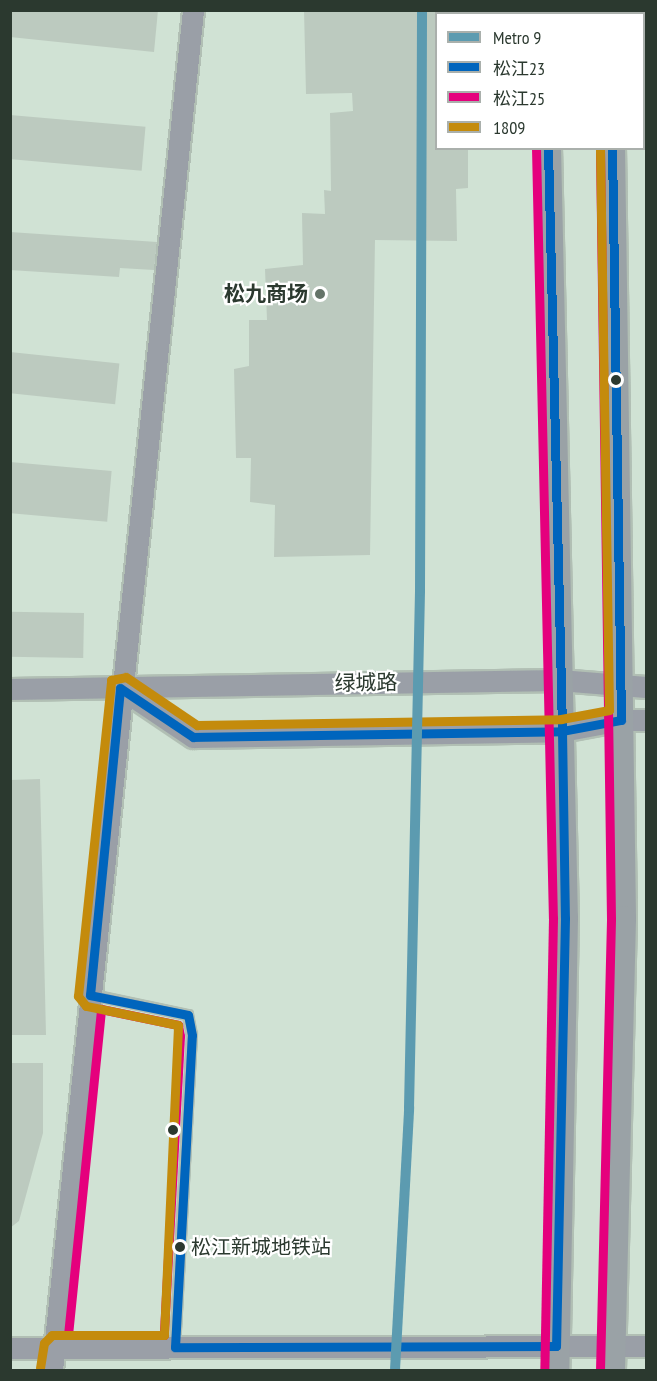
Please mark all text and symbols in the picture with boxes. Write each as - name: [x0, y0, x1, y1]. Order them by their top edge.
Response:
- legend: [435, 12, 645, 150]
- text: Metro 9: [493, 26, 541, 49]
- text: 松江23: [493, 57, 545, 80]
- text: 松江25: [493, 87, 545, 110]
- text: 1809: [493, 116, 525, 139]
- place label: 松九商场: [224, 281, 308, 307]
- marker: 松九商场: [313, 287, 327, 301]
- unlabelled marker: [610, 374, 622, 386]
- street label: 绿城路: [334, 670, 398, 696]
- unlabelled marker: [167, 1124, 179, 1136]
- place label: 松江新城地铁站: [191, 1235, 331, 1259]
- marker: 松江新城地铁站: [174, 1241, 186, 1253]

